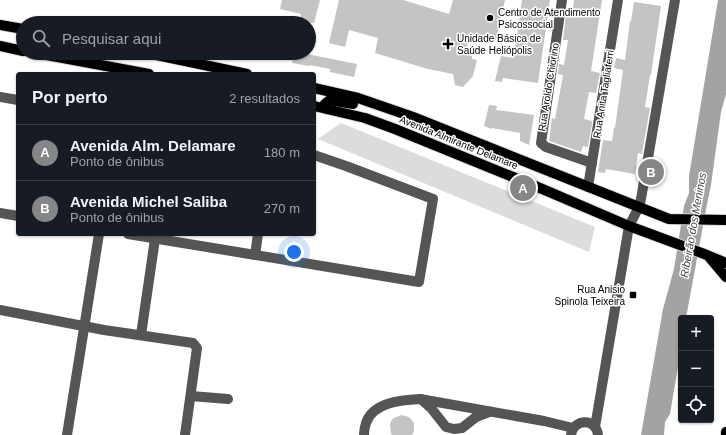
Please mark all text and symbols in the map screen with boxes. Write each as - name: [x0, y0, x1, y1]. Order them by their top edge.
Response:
- place label: Centro de Atendimento Psicossocial: [498, 7, 601, 30]
- marker: Centro de Atendimento Psicossocial: [485, 13, 495, 23]
- search box: [16, 16, 316, 60]
- icon: search: [30, 27, 52, 49]
- text: Pesquisar aqui: [62, 30, 161, 47]
- place label: Unidade Básica de Saúde Heliópolis: [457, 33, 541, 56]
- marker: Unidade Básica de Saúde Heliópolis: [442, 38, 454, 50]
- street label: Rua Aroldo Chiorino: [536, 42, 561, 132]
- street label: Rua Anita Tagliaferri: [591, 49, 616, 139]
- text: Por perto: [32, 88, 108, 107]
- text: 2 resultados: [229, 91, 300, 106]
- street label: Avenida Almirante Delamare: [398, 114, 520, 171]
- text: Avenida Alm. Delamare: [70, 137, 236, 154]
- text: A: [40, 145, 50, 160]
- text: 180 m: [264, 145, 300, 160]
- text: Ponto de ônibus: [70, 154, 164, 169]
- pin: B: [638, 157, 664, 187]
- water label: Ribeirão dos Meninos: [678, 171, 708, 278]
- pin: A: [510, 173, 536, 203]
- text: Avenida Michel Saliba: [70, 193, 227, 210]
- text: B: [40, 201, 50, 216]
- text: 270 m: [264, 201, 300, 216]
- text: Ponto de ônibus: [70, 210, 164, 225]
- your location: [284, 242, 304, 262]
- place label: Rua Anisio Spinola Teixeira: [555, 284, 625, 307]
- marker: Rua Anisio Spinola Teixeira: [628, 290, 638, 300]
- map controls: [678, 315, 714, 423]
- button: +: [678, 315, 714, 351]
- button: −: [678, 351, 714, 387]
- button: locate: [678, 387, 714, 423]

